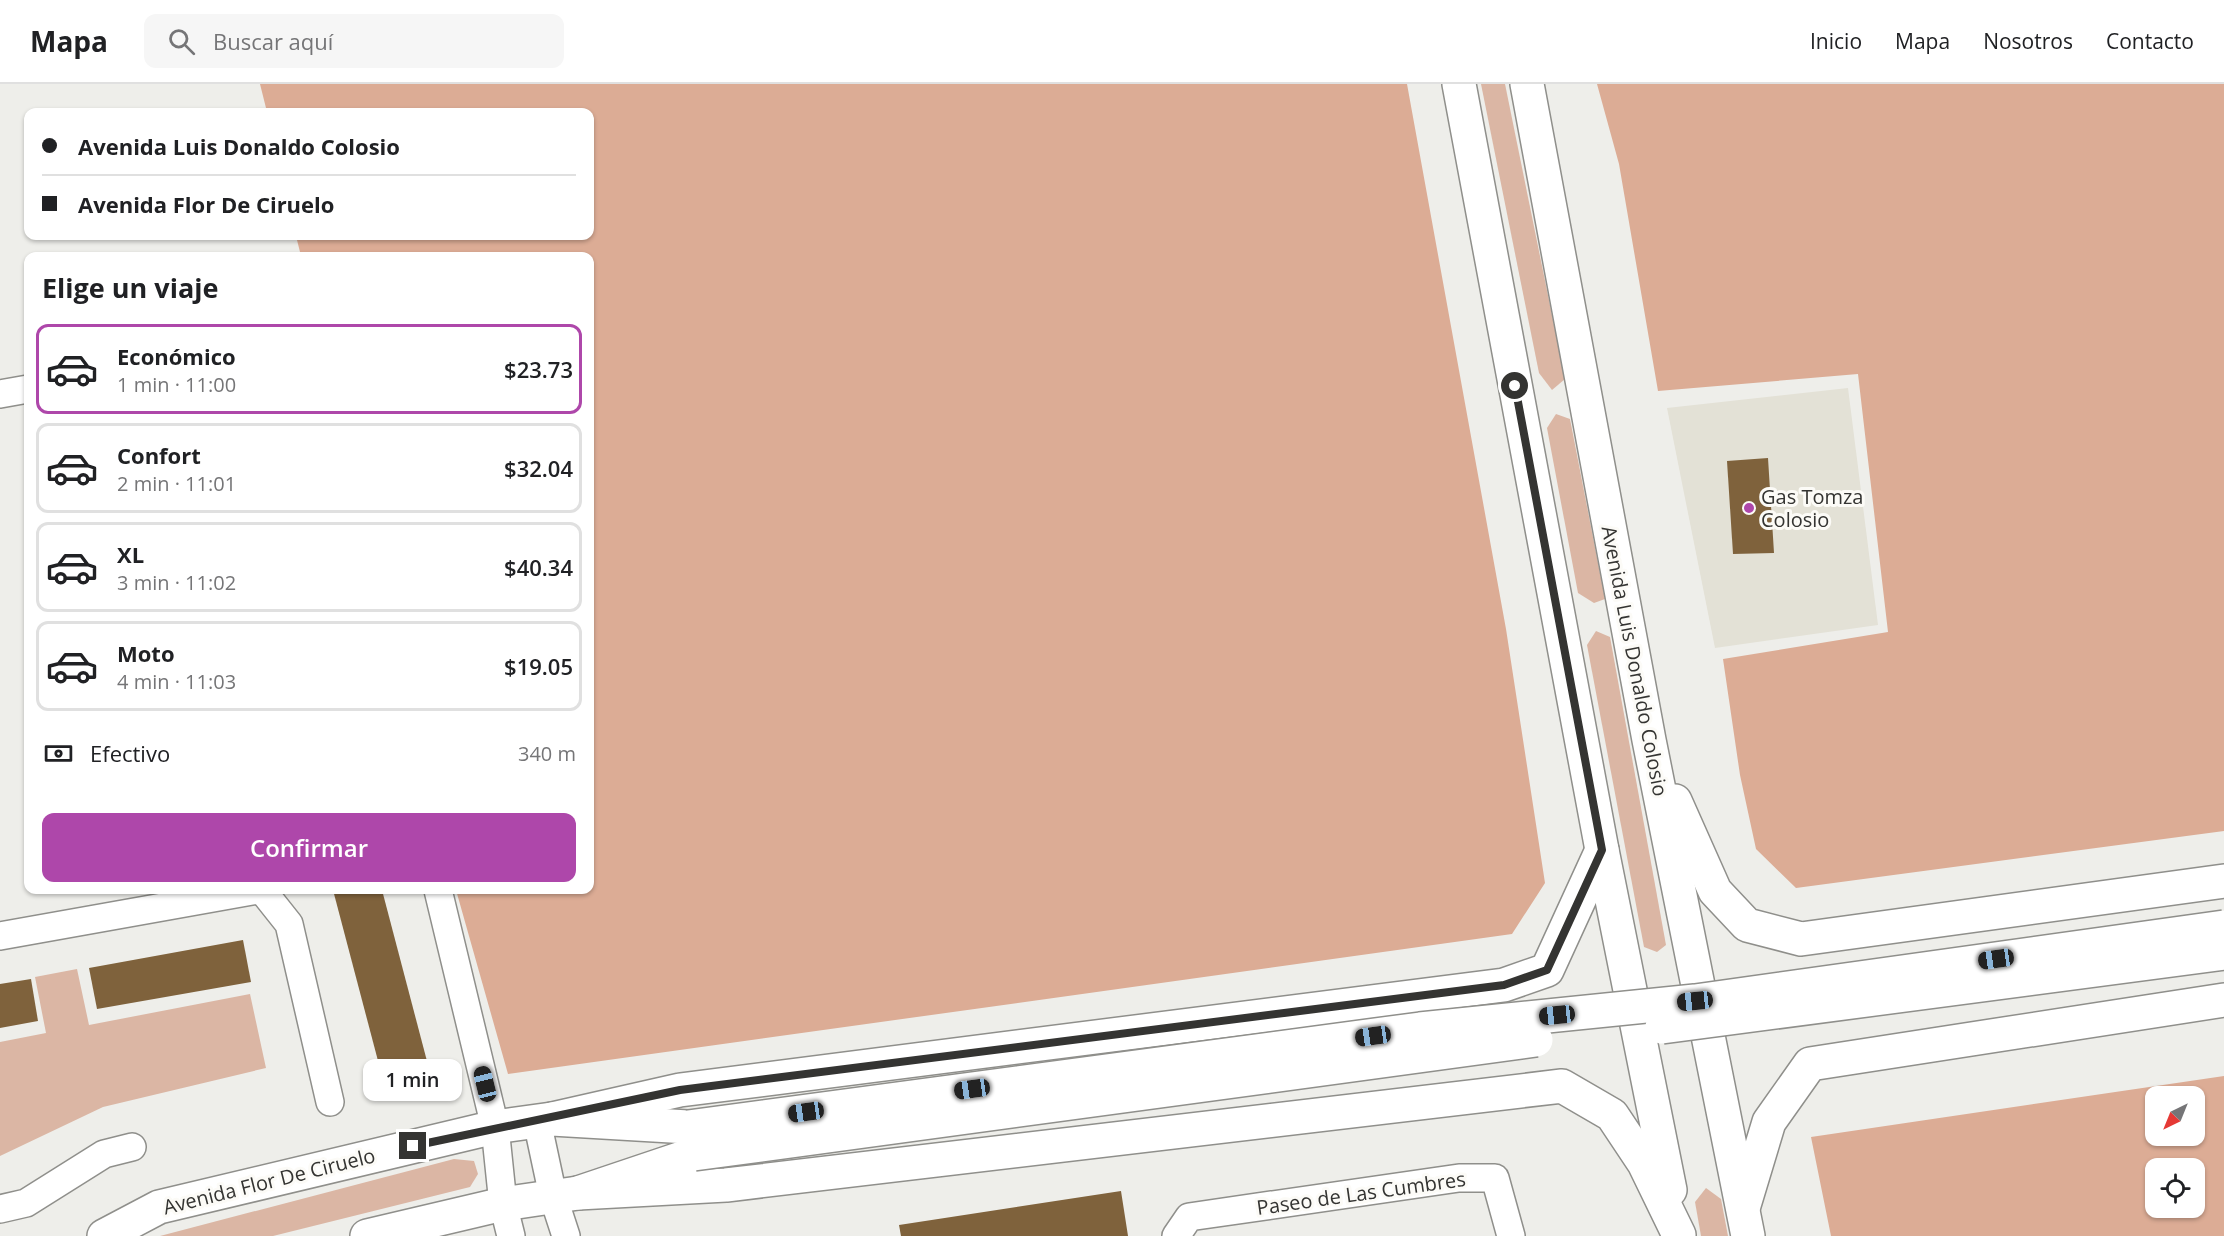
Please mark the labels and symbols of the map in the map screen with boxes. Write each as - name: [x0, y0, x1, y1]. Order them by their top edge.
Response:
- route start: [1501, 372, 1528, 399]
- place label: Gas Tomza Colosio: [1761, 483, 1863, 533]
- marker: Gas Tomza Colosio: [1742, 501, 1756, 515]
- street label: Avenida Luis Donaldo Colosio: [1596, 523, 1674, 799]
- car: [1977, 948, 2015, 970]
- car: [1676, 990, 1714, 1012]
- car: [1538, 1004, 1576, 1026]
- car: [1354, 1025, 1392, 1047]
- callout: 1 min: [364, 1059, 462, 1101]
- car: [472, 1064, 498, 1104]
- car: [953, 1078, 991, 1100]
- north arrow: [2145, 1086, 2205, 1146]
- car: [787, 1101, 825, 1123]
- route end: [399, 1132, 426, 1159]
- street label: Avenida Flor De Ciruelo: [160, 1142, 378, 1220]
- street label: Paseo de Las Cumbres: [1255, 1165, 1467, 1221]

